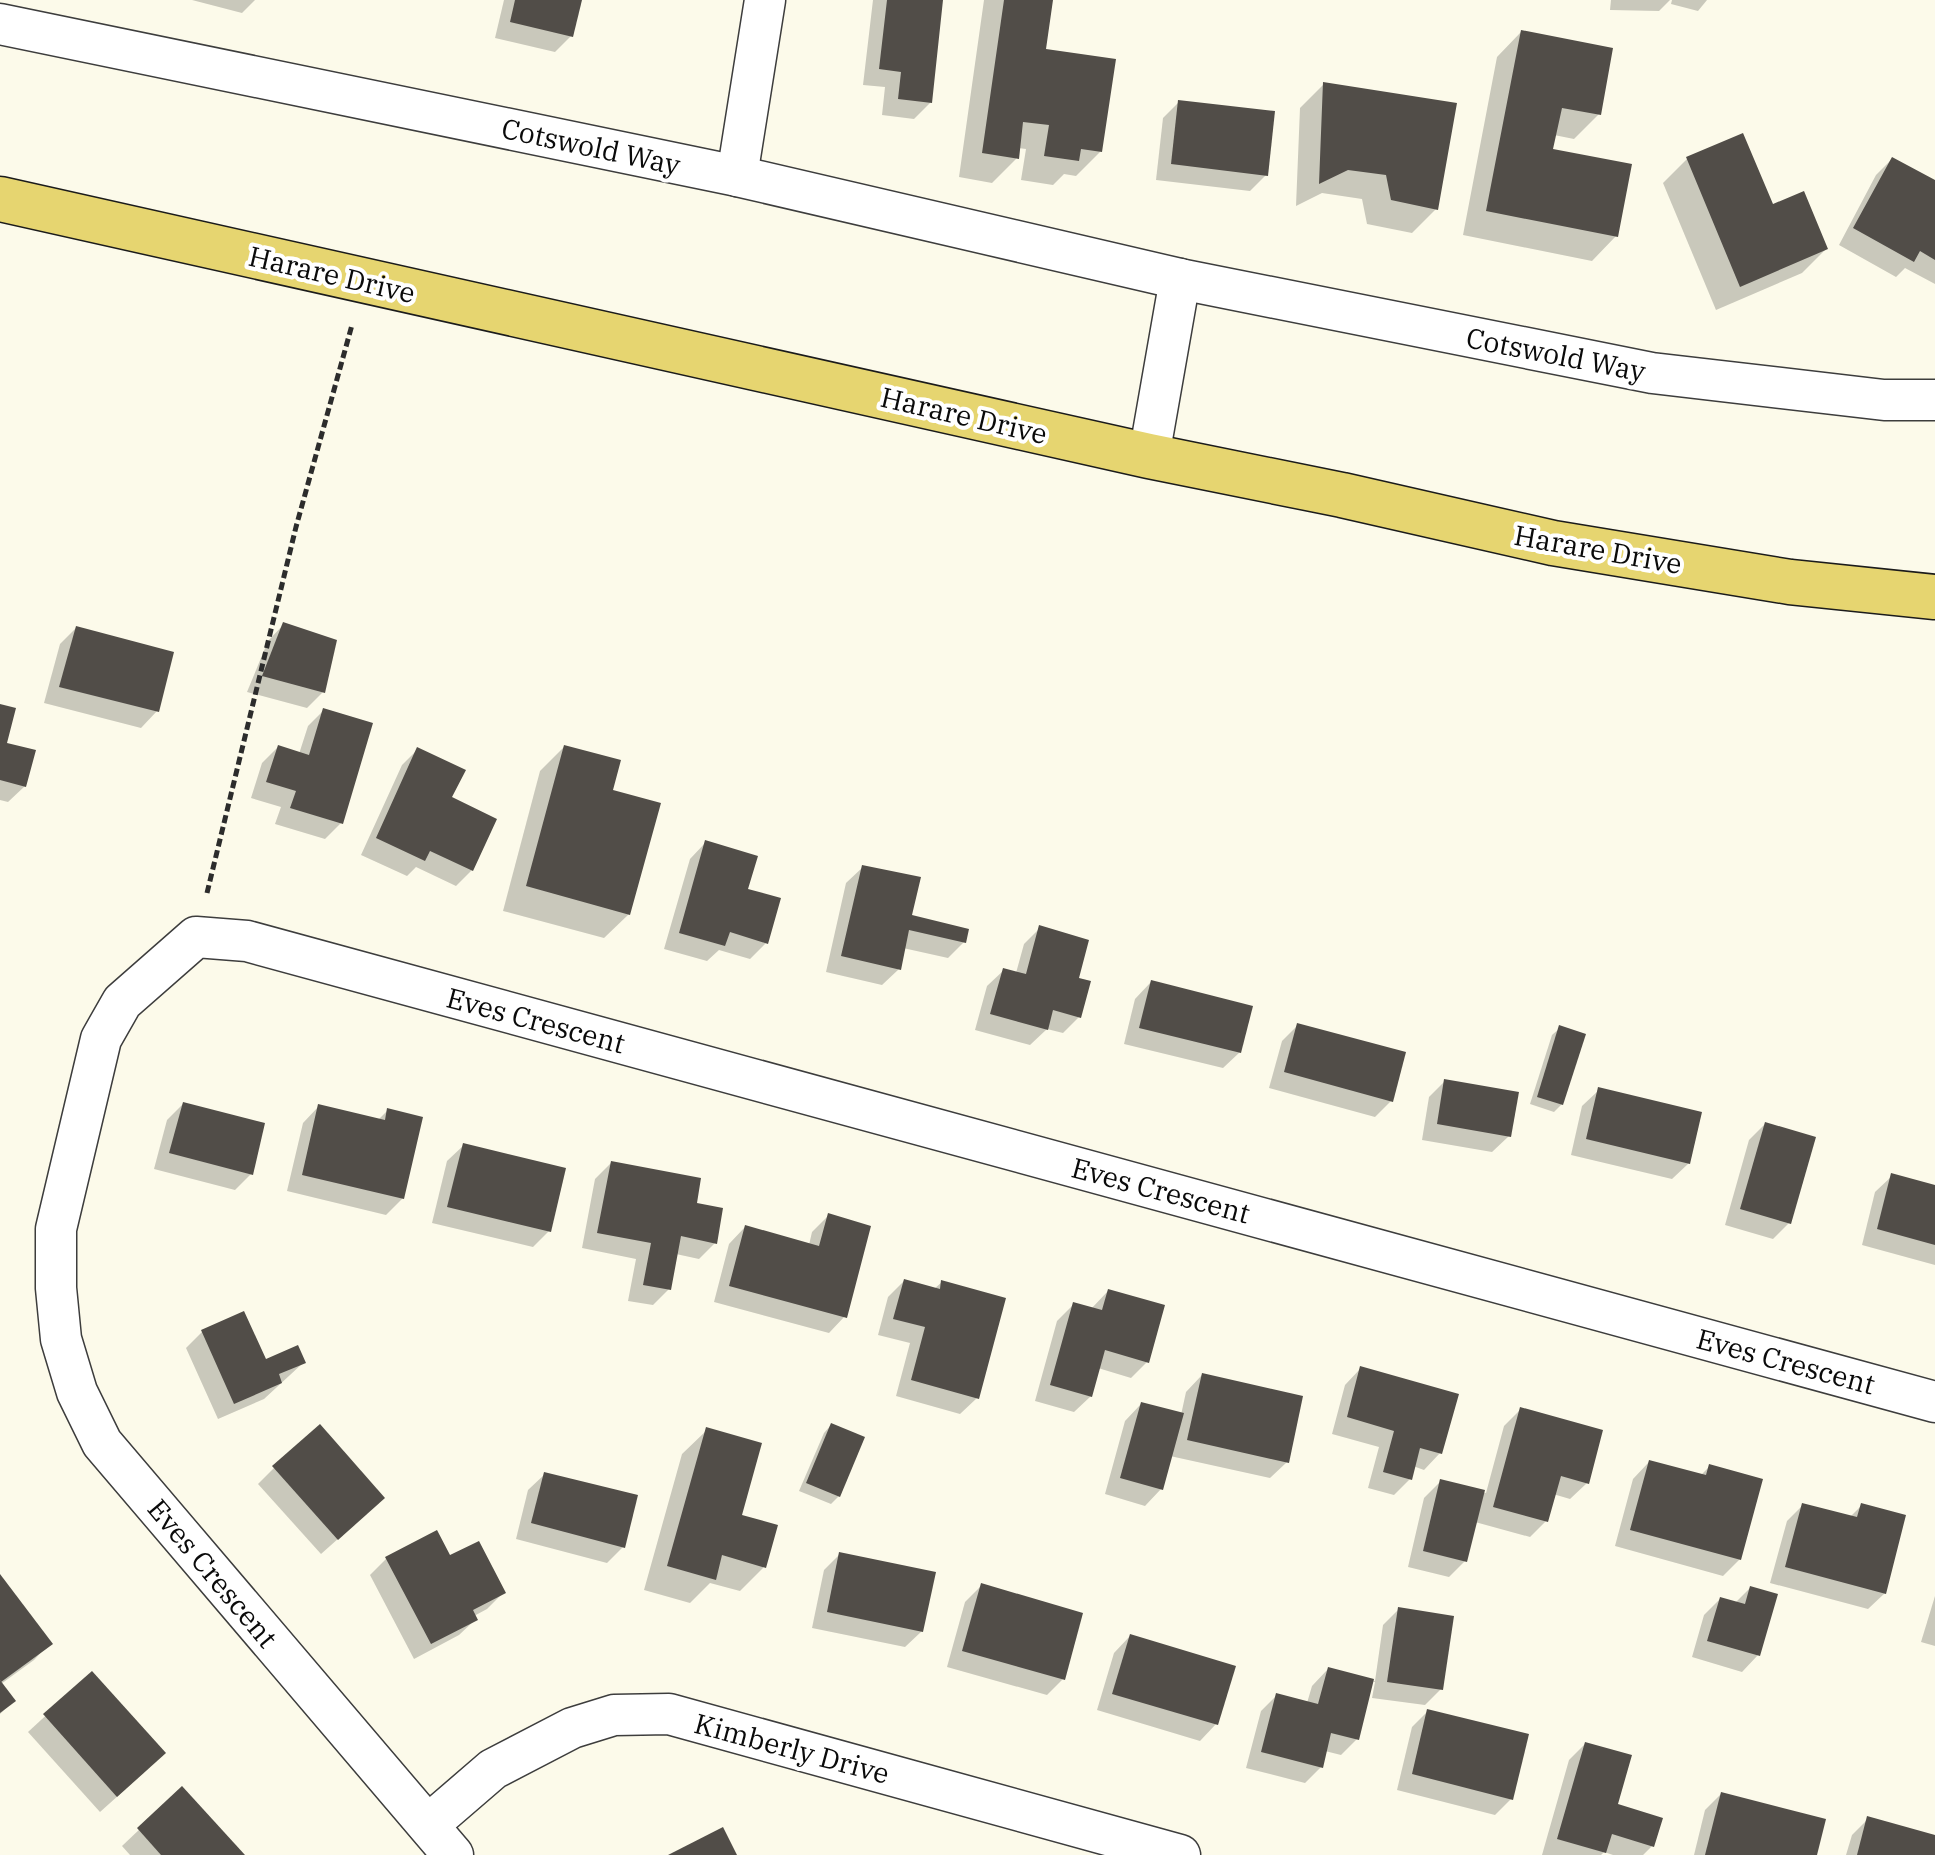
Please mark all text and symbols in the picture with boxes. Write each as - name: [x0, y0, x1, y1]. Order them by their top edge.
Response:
- street label: Cotswold Way: [498, 109, 684, 183]
- street label: Harare Drive: [245, 237, 419, 311]
- street label: Cotswold Way: [1463, 319, 1649, 390]
- street label: Harare Drive: [877, 378, 1051, 452]
- street label: Harare Drive: [1511, 516, 1685, 582]
- street label: Eves Crescent: [443, 978, 629, 1062]
- street label: Eves Crescent: [1068, 1148, 1254, 1232]
- street label: Eves Crescent: [1693, 1319, 1879, 1403]
- street label: Eves Crescent: [140, 1491, 286, 1655]
- street label: Kimberly Drive: [690, 1704, 894, 1792]

